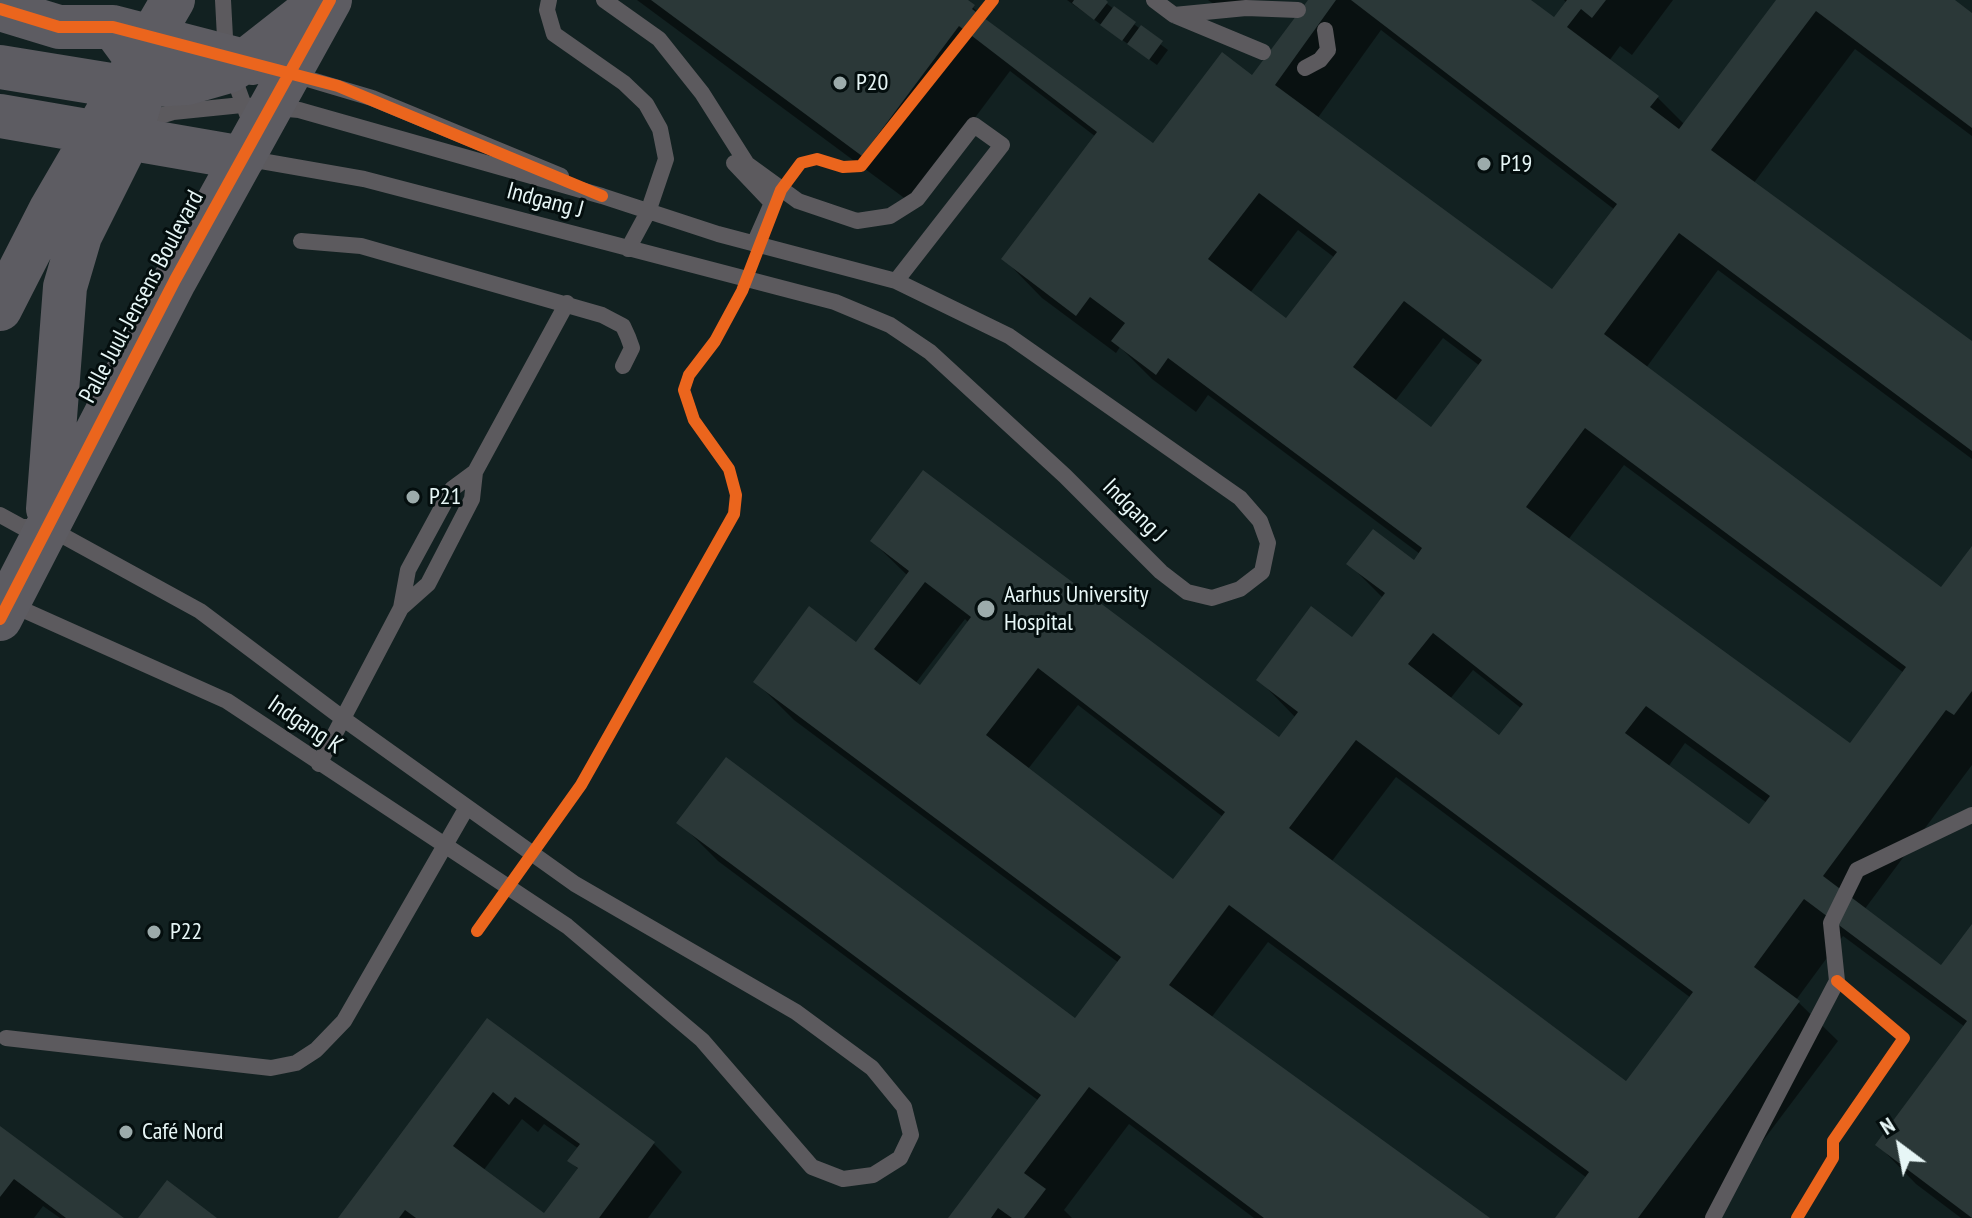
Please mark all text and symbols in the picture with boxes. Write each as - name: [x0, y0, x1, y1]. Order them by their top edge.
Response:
- place label: P20: [856, 69, 888, 97]
- marker: P20: [831, 74, 849, 92]
- place label: P19: [1500, 150, 1532, 178]
- marker: P19: [1475, 155, 1493, 173]
- street label: Indgang J: [503, 177, 587, 225]
- street label: Palle Juul-Jensens Boulevard: [74, 186, 210, 408]
- street label: Indgang J: [1096, 473, 1172, 549]
- place label: P21: [429, 483, 461, 511]
- marker: P21: [404, 488, 422, 506]
- place label: Aarhus University Hospital: [1004, 581, 1149, 637]
- marker: Aarhus University Hospital: [975, 598, 997, 620]
- street label: Indgang K: [262, 689, 348, 761]
- place label: P22: [170, 918, 202, 946]
- marker: P22: [145, 923, 163, 941]
- north arrow: [1860, 1106, 1940, 1186]
- text: N: [1875, 1111, 1900, 1141]
- place label: Café Nord: [142, 1118, 224, 1146]
- marker: Café Nord: [117, 1123, 135, 1141]

